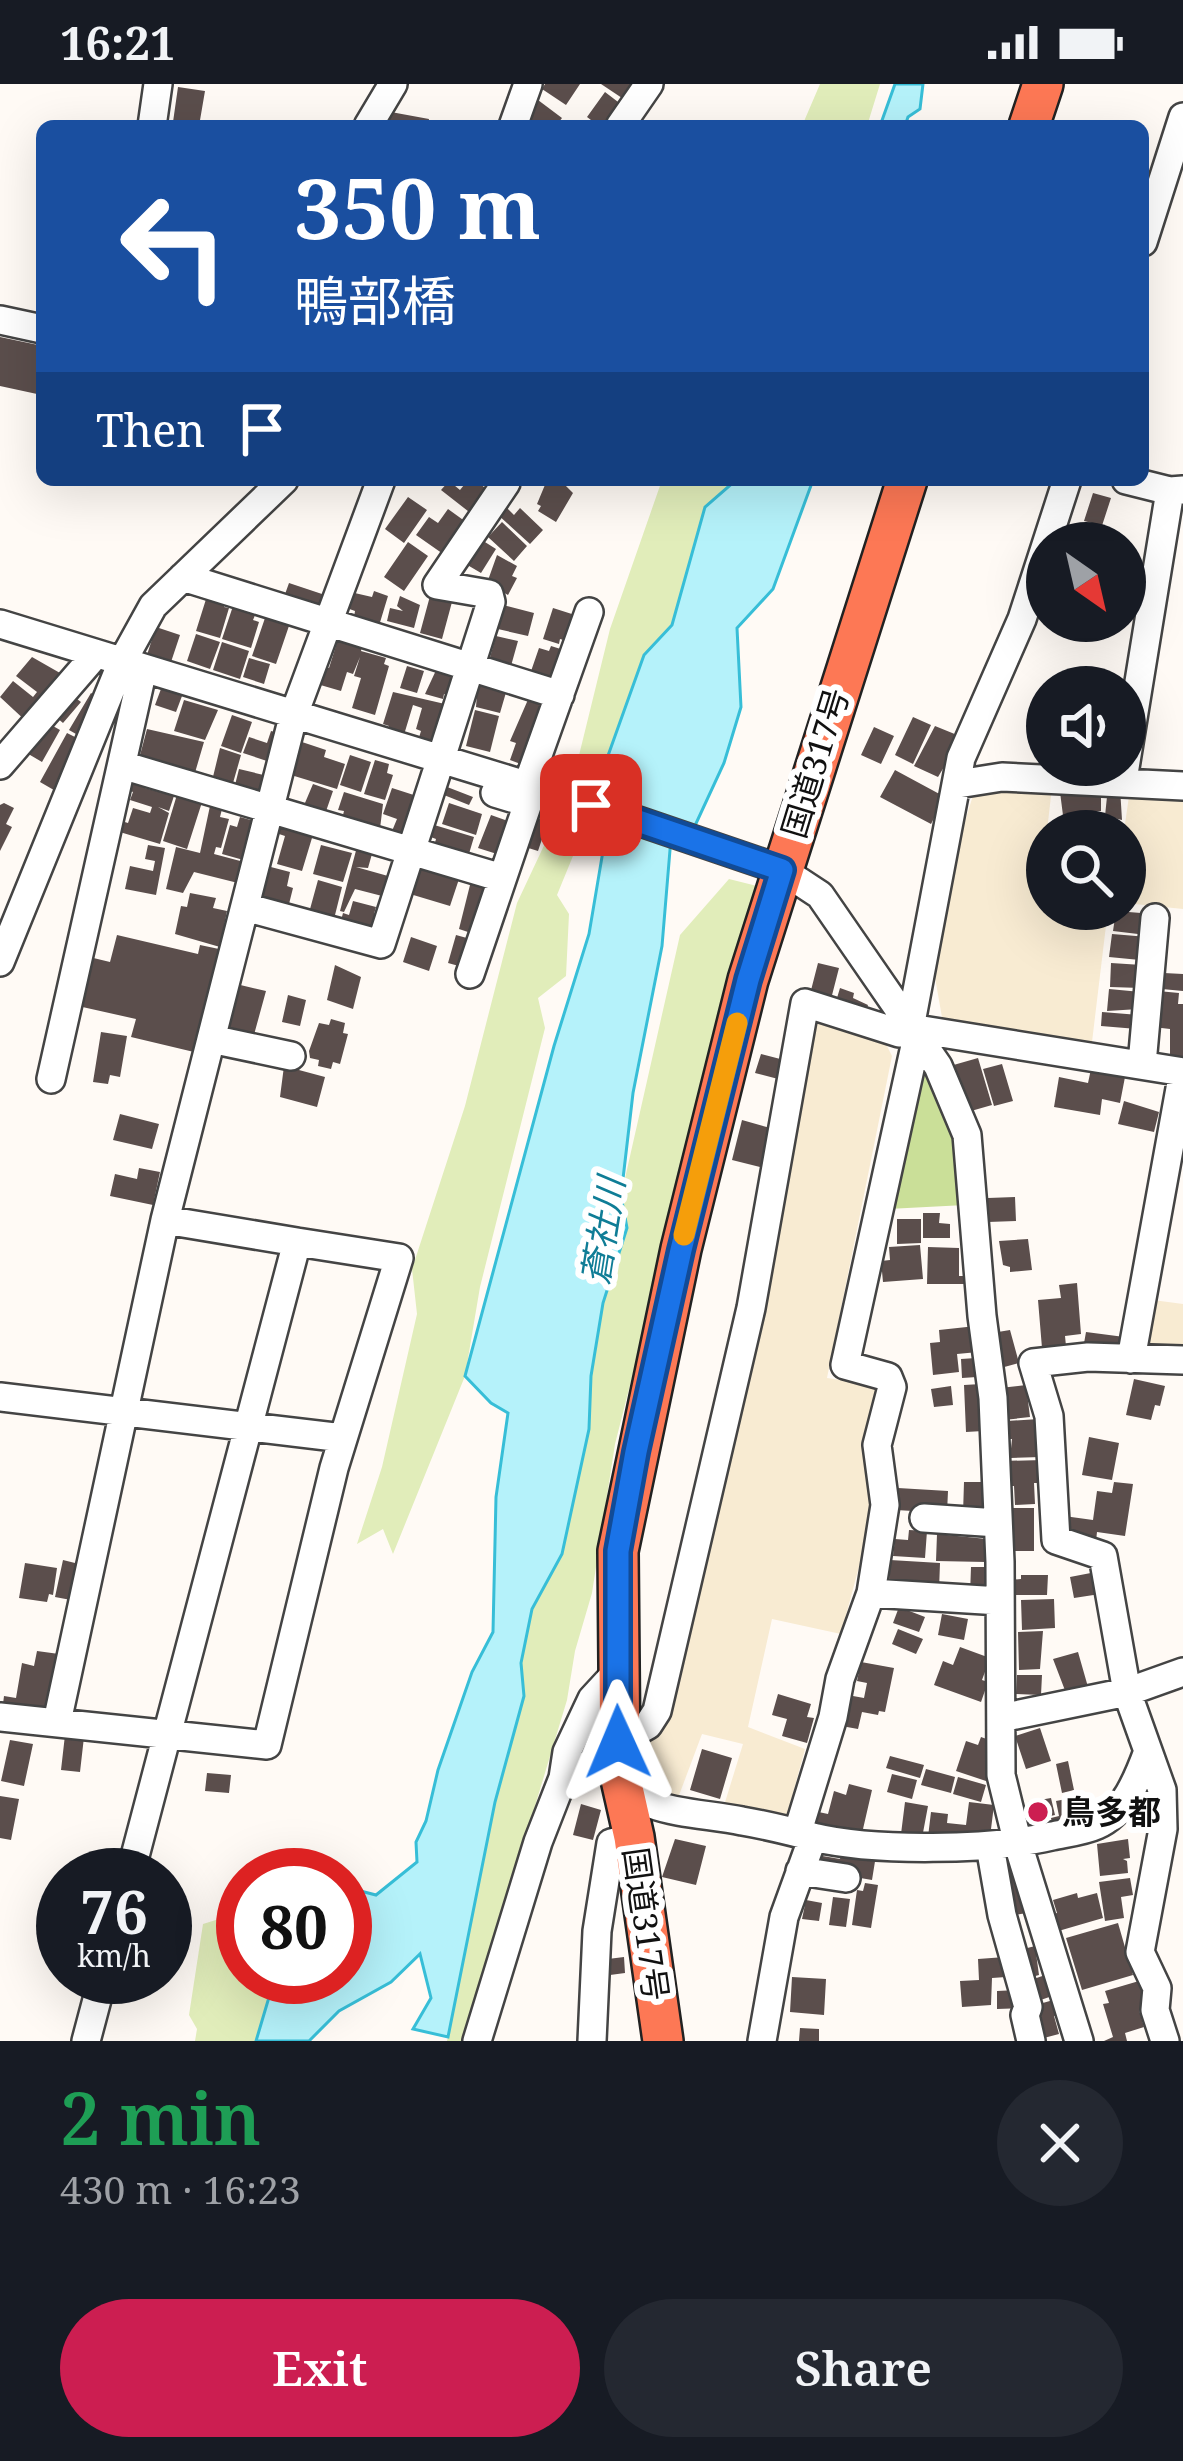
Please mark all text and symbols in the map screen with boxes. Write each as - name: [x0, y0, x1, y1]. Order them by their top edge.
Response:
- text: 16:21: [60, 12, 175, 73]
- text: 350 m: [294, 149, 541, 264]
- icon: left: [96, 168, 252, 324]
- text: 鴨部橋: [294, 263, 456, 337]
- icon: arrive: [229, 396, 295, 462]
- text: Then: [96, 399, 205, 460]
- north arrow: [1026, 522, 1146, 642]
- map controls: [1026, 522, 1146, 930]
- button: sound: [1026, 666, 1146, 786]
- street label: 国道317号: [770, 682, 859, 843]
- pin: [540, 754, 642, 856]
- icon: arrive: [558, 772, 624, 838]
- button: search: [1026, 810, 1146, 930]
- water label: 蒼社川: [570, 1170, 636, 1288]
- position arrow: [555, 1679, 681, 1805]
- place label: 鳥多都: [1062, 1789, 1161, 1834]
- marker: 鳥多都: [1025, 1799, 1051, 1825]
- street label: 国道317号: [613, 1844, 680, 2003]
- speed limit sign: 80: [216, 1848, 372, 2004]
- text: 76: [80, 1870, 148, 1952]
- text: km/h: [77, 1935, 151, 1976]
- text: 2 min: [60, 2068, 261, 2166]
- button: close: [997, 2080, 1123, 2206]
- text: 430 m · 16:23: [60, 2162, 301, 2215]
- button: Exit: [60, 2299, 580, 2437]
- button: Share: [604, 2299, 1123, 2437]

